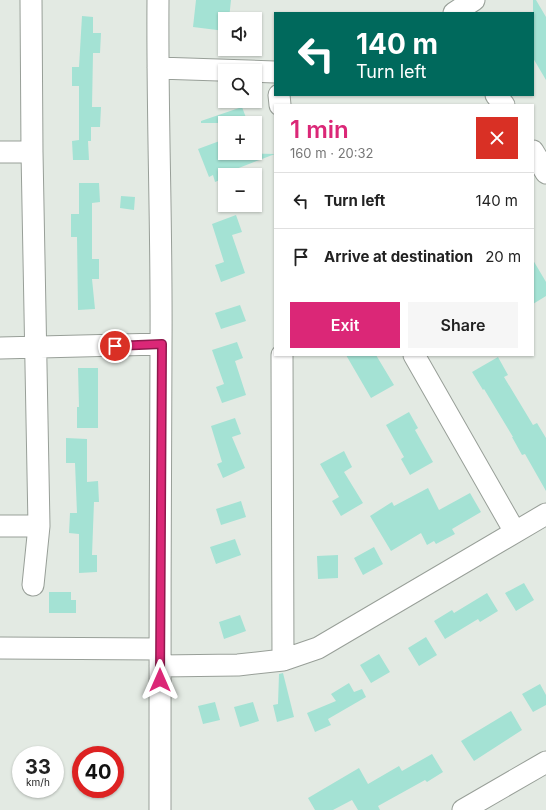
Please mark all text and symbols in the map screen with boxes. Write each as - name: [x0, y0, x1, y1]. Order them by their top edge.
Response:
- map controls: [218, 12, 262, 212]
- button: sound: [218, 12, 262, 56]
- text: 140 m: [356, 27, 438, 61]
- icon: left: [290, 28, 342, 80]
- text: Turn left: [356, 61, 426, 82]
- button: search: [218, 64, 262, 108]
- text: 1 min: [290, 115, 349, 144]
- button: +: [218, 116, 262, 160]
- button: close: [476, 117, 518, 159]
- text: 160 m · 20:32: [290, 145, 373, 161]
- button: −: [218, 168, 262, 212]
- icon: left: [290, 190, 312, 212]
- text: Turn left: [324, 191, 385, 210]
- text: 140 m: [475, 191, 518, 210]
- icon: arrive: [290, 246, 312, 268]
- text: Arrive at destination: [324, 247, 473, 266]
- text: 20 m: [485, 247, 521, 266]
- button: Exit: [290, 302, 400, 348]
- button: Share: [408, 302, 518, 348]
- pin: [98, 329, 132, 363]
- icon: arrive: [104, 335, 126, 357]
- position arrow: [139, 659, 181, 701]
- speed limit sign: 40: [72, 746, 124, 798]
- text: 33: [25, 755, 51, 779]
- text: km/h: [26, 776, 50, 788]

